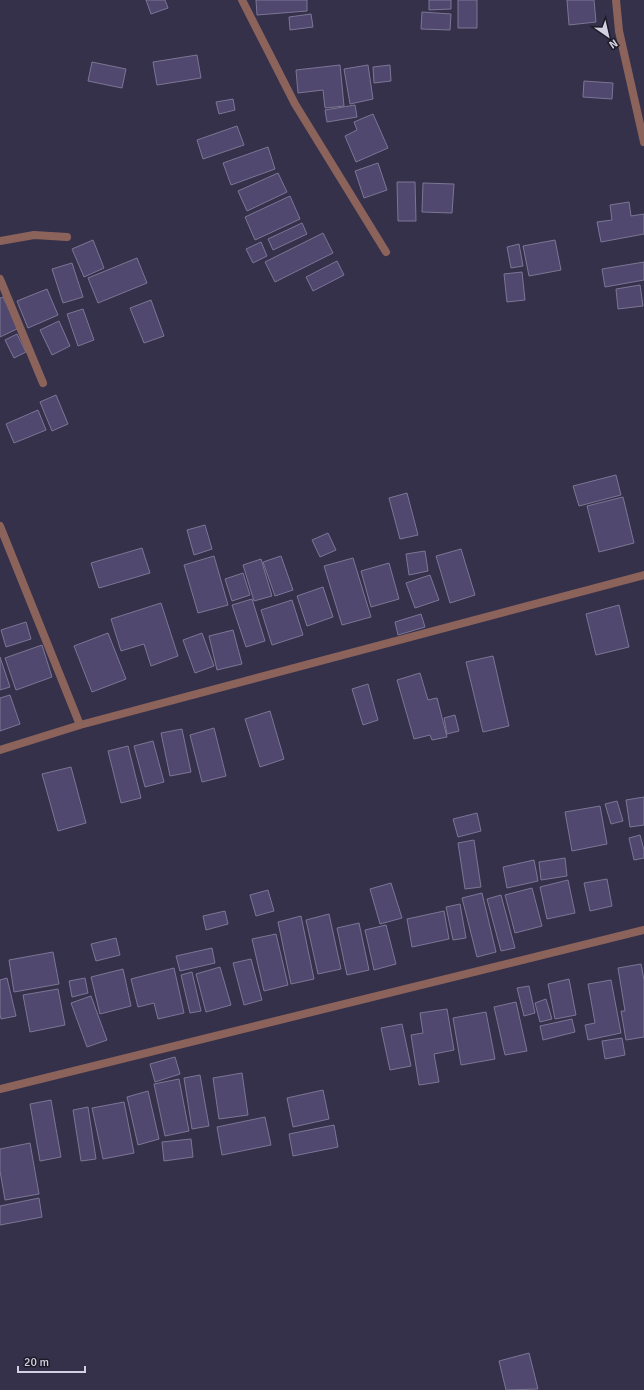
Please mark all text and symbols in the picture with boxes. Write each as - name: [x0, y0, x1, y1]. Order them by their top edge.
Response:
- north arrow: [588, 16, 628, 56]
- text: N: [607, 36, 620, 51]
- scale bar: [18, 1348, 85, 1374]
- text: 20 m: [24, 1355, 49, 1370]

